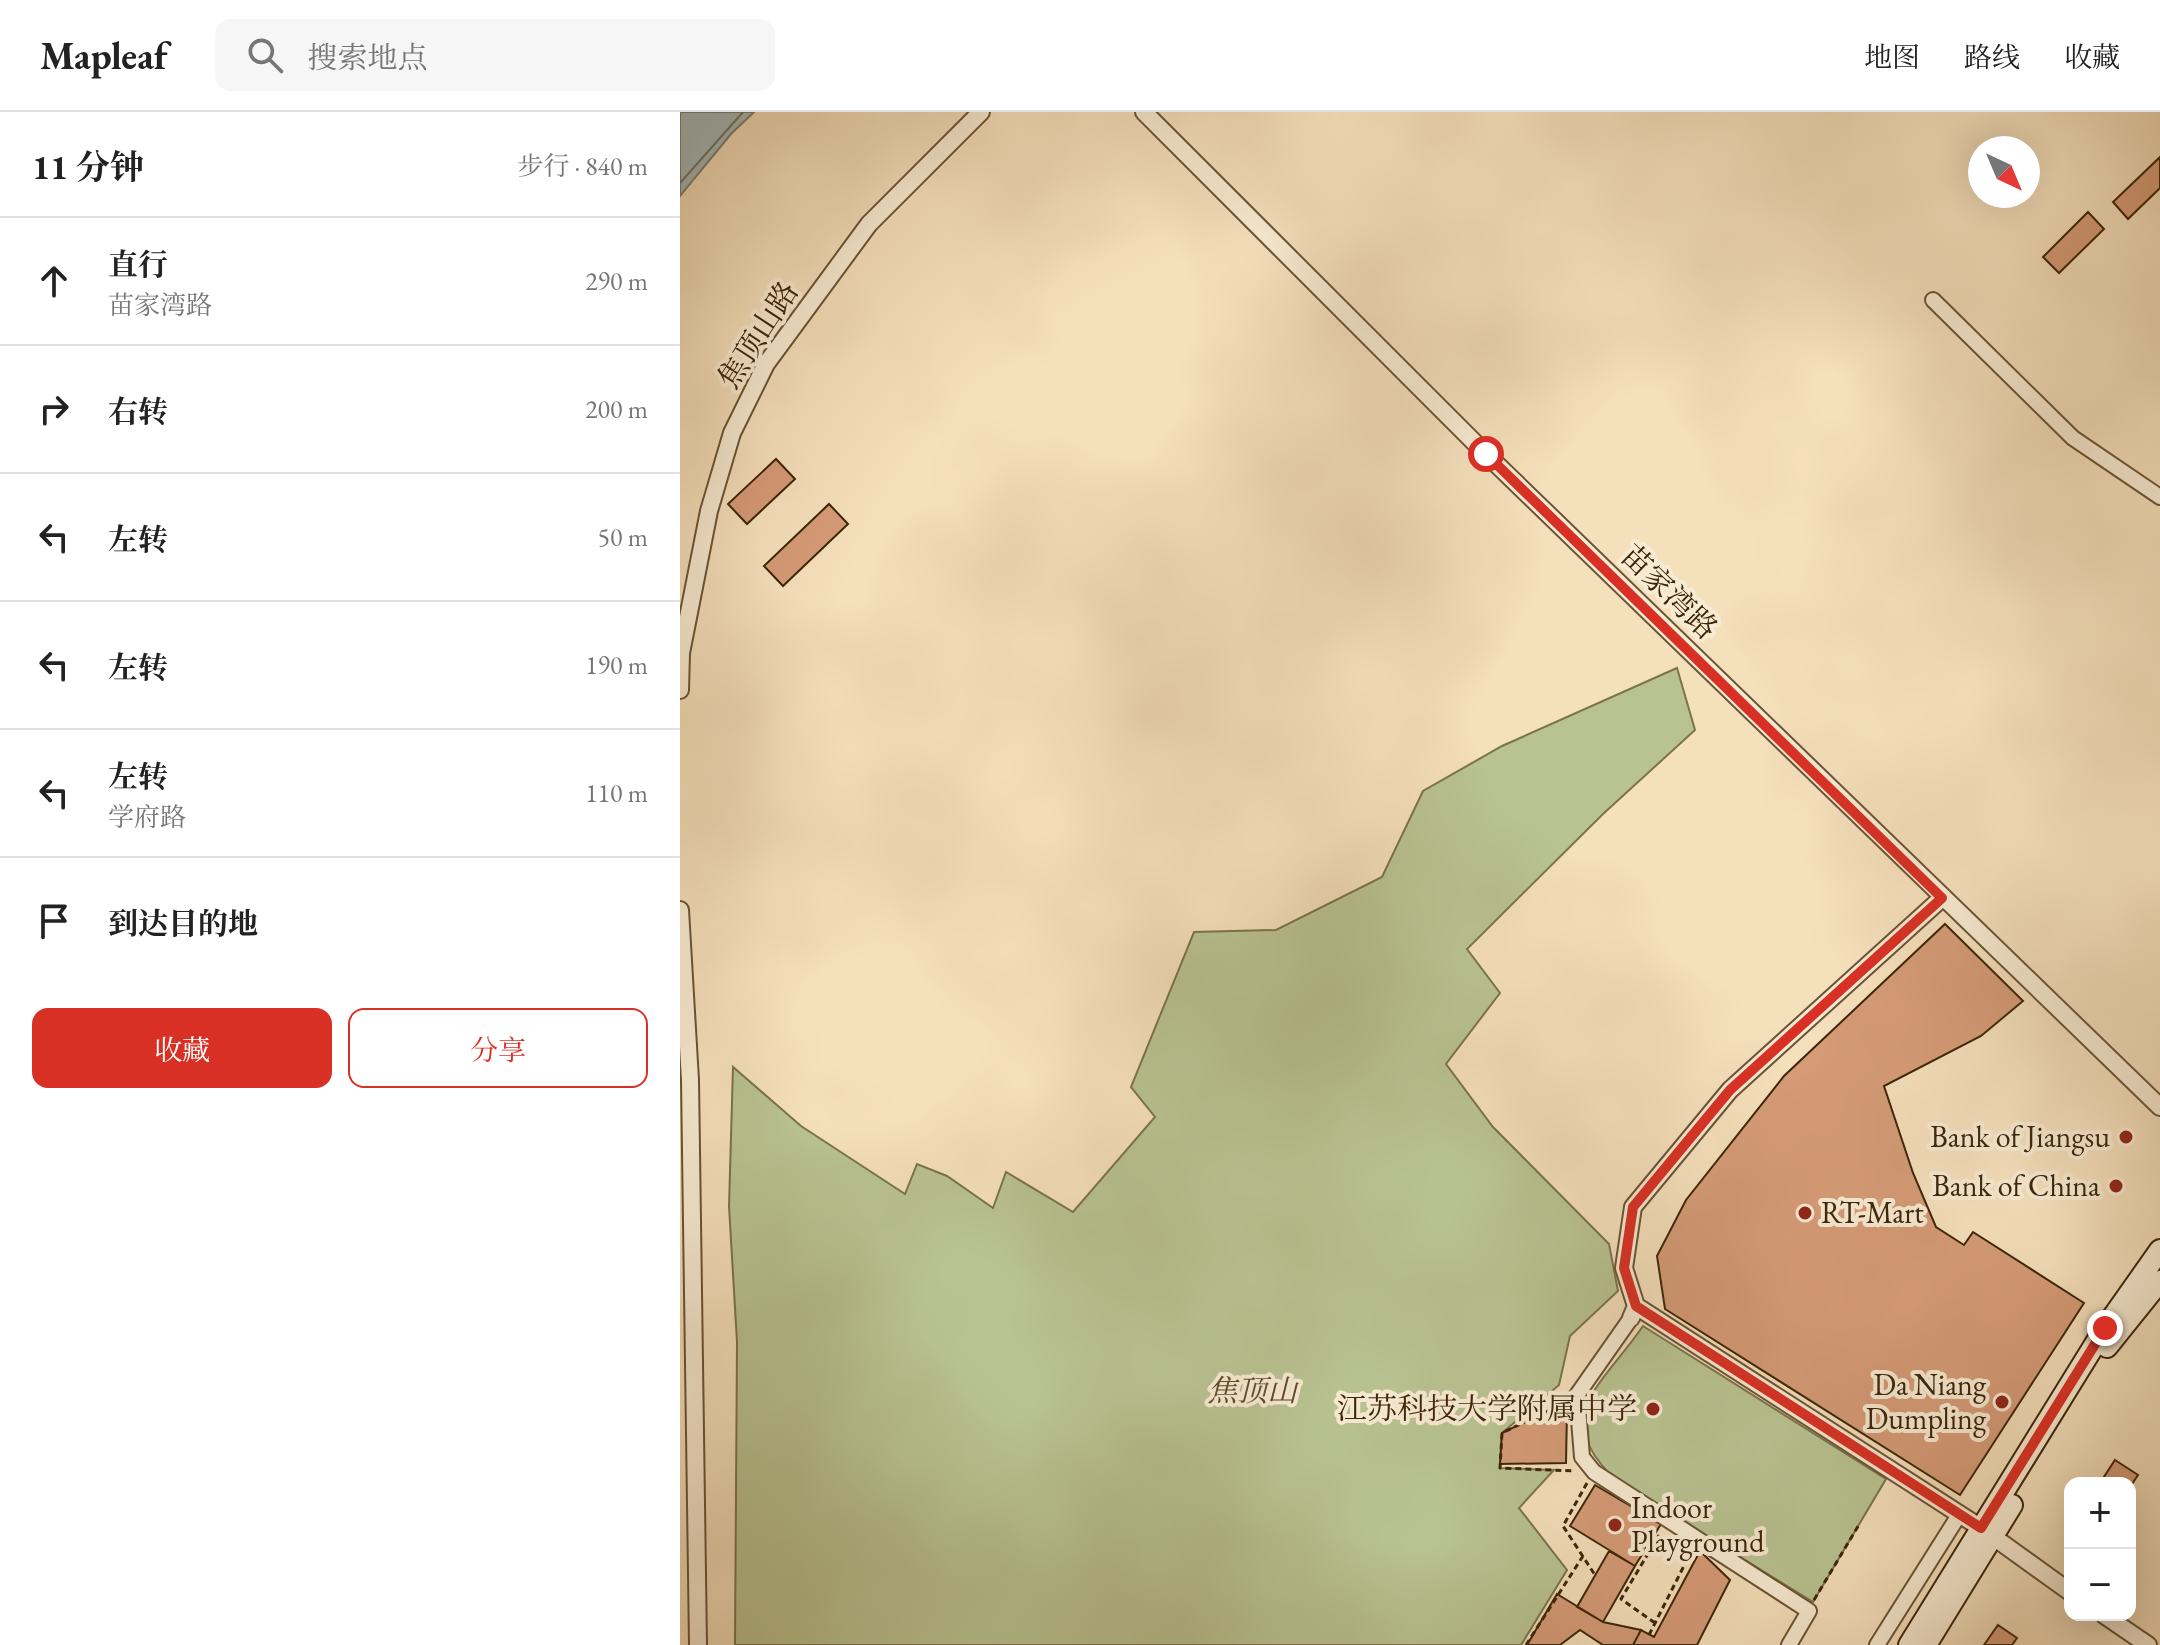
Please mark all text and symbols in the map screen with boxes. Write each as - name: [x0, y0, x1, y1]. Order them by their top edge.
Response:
- search box: [215, 19, 775, 91]
- text: Mapleaf: [40, 31, 167, 80]
- icon: search: [243, 33, 287, 77]
- text: 搜索地点: [307, 38, 427, 77]
- text: 地图: [1864, 39, 1920, 75]
- text: 路线: [1964, 39, 2020, 75]
- text: 收藏: [2064, 39, 2120, 75]
- north arrow: [1968, 136, 2040, 208]
- text: 11 分钟: [32, 145, 144, 189]
- text: 步行 · 840 m: [518, 149, 648, 183]
- text: 直行: [108, 245, 168, 284]
- icon: ahead: [32, 259, 76, 303]
- text: 290 m: [585, 264, 648, 298]
- street label: 焦顶山路: [709, 274, 807, 396]
- text: 苗家湾路: [108, 288, 212, 322]
- icon: right: [32, 387, 76, 431]
- text: 右转: [108, 392, 168, 431]
- text: 200 m: [585, 392, 648, 426]
- route start: [1468, 436, 1504, 472]
- icon: left: [32, 515, 76, 559]
- text: 左转: [108, 520, 168, 559]
- text: 50 m: [598, 520, 648, 554]
- street label: 苗家湾路: [1613, 536, 1726, 647]
- icon: left: [32, 643, 76, 687]
- text: 左转: [108, 648, 168, 687]
- text: 190 m: [585, 648, 648, 682]
- text: 左转: [108, 757, 168, 796]
- icon: left: [32, 771, 76, 815]
- text: 110 m: [585, 776, 648, 810]
- text: 学府路: [108, 800, 186, 834]
- icon: arrive: [32, 899, 76, 943]
- text: 到达目的地: [108, 904, 258, 943]
- button: 收藏: [32, 1008, 332, 1088]
- button: 分享: [348, 1008, 648, 1088]
- place label: Bank of Jiangsu: [1930, 1117, 2110, 1156]
- marker: Bank of Jiangsu: [2117, 1128, 2135, 1146]
- place label: Bank of China: [1932, 1166, 2100, 1205]
- marker: Bank of China: [2107, 1177, 2125, 1195]
- place label: RT-Mart: [1821, 1193, 1924, 1232]
- marker: RT-Mart: [1796, 1204, 1814, 1222]
- route end: [2087, 1310, 2123, 1346]
- place label: Da Niang Dumpling: [1866, 1365, 1987, 1438]
- park label: 焦顶山: [1207, 1371, 1300, 1410]
- place label: 江苏科技大学附属中学: [1337, 1389, 1637, 1428]
- marker: Da Niang Dumpling: [1993, 1393, 2011, 1411]
- marker: 江苏科技大学附属中学: [1644, 1400, 1662, 1418]
- map controls: [2064, 1477, 2136, 1621]
- button: +: [2064, 1477, 2136, 1549]
- place label: Indoor Playground: [1631, 1488, 1765, 1561]
- marker: Indoor Playground: [1606, 1516, 1624, 1534]
- button: −: [2064, 1549, 2136, 1621]

